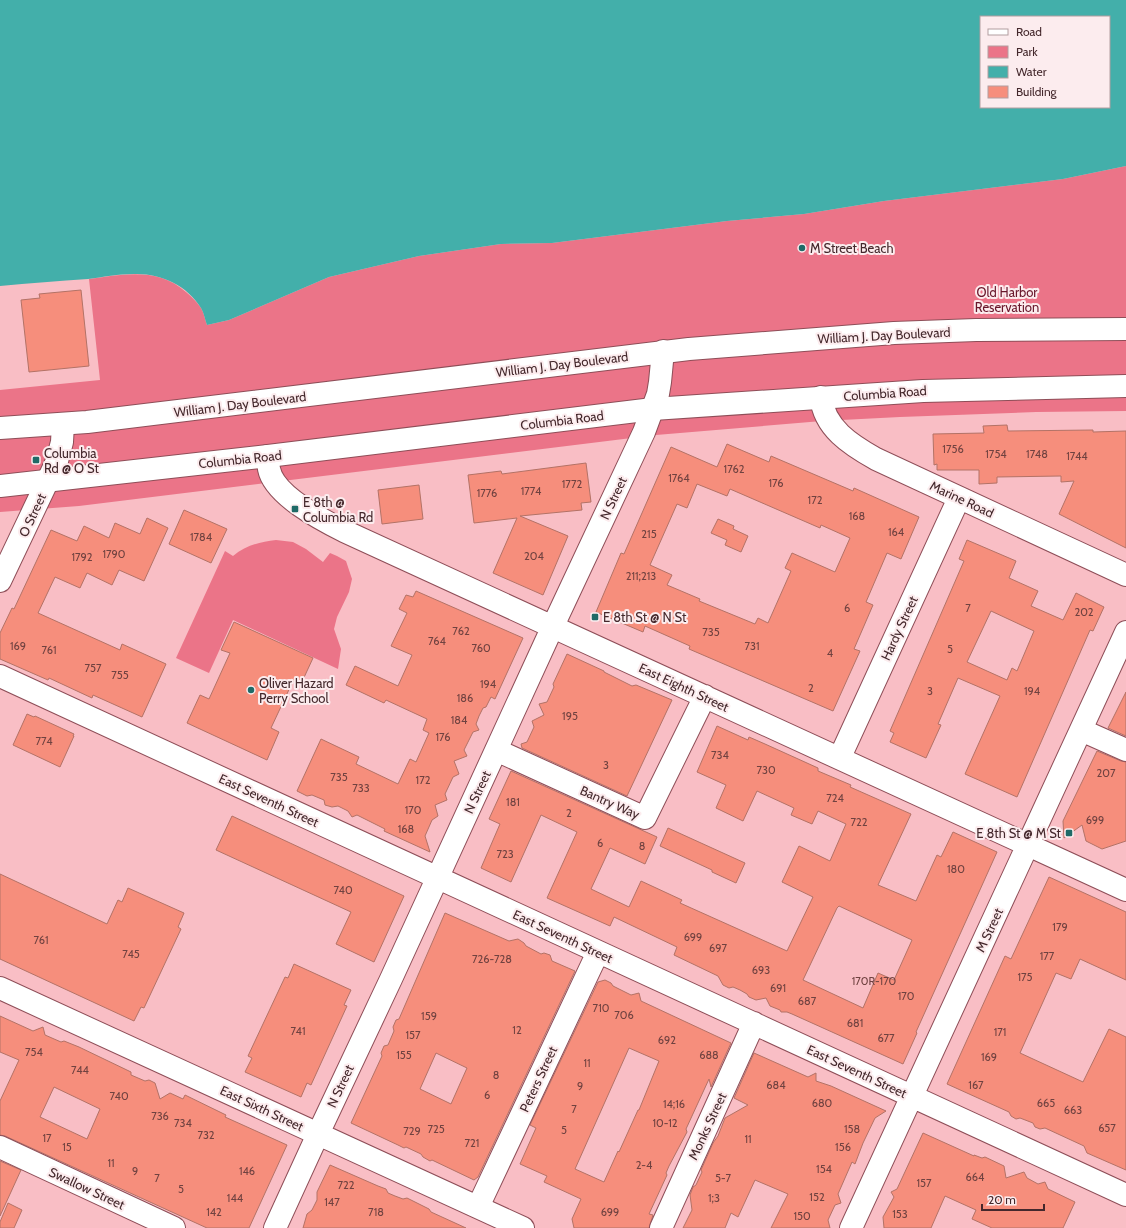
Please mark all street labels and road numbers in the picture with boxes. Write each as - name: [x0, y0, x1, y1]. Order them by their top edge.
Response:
- street label: William J. Day Boulevard: [817, 324, 951, 346]
- street label: William J. Day Boulevard: [495, 348, 629, 380]
- street label: Columbia Road: [843, 382, 927, 404]
- street label: William J. Day Boulevard: [173, 388, 307, 420]
- street label: Columbia Road: [520, 407, 604, 433]
- street label: Columbia Road: [198, 447, 282, 471]
- street label: N Street: [596, 473, 630, 522]
- street label: Marine Road: [928, 477, 996, 521]
- street label: O Street: [15, 490, 49, 539]
- street label: Hardy Street: [877, 593, 921, 663]
- street label: East Eighth Street: [636, 659, 732, 715]
- street label: N Street: [460, 767, 494, 816]
- street label: East Seventh Street: [217, 770, 322, 830]
- street label: Bantry Way: [578, 782, 643, 822]
- street label: M Street: [972, 905, 1006, 955]
- street label: East Seventh Street: [511, 906, 616, 966]
- street label: East Seventh Street: [805, 1041, 910, 1101]
- street label: Peters Street: [516, 1043, 560, 1114]
- street label: N Street: [323, 1061, 357, 1110]
- street label: East Sixth Street: [218, 1082, 307, 1135]
- street label: Monks Street: [684, 1089, 730, 1162]
- street label: Swallow Street: [46, 1163, 128, 1213]

